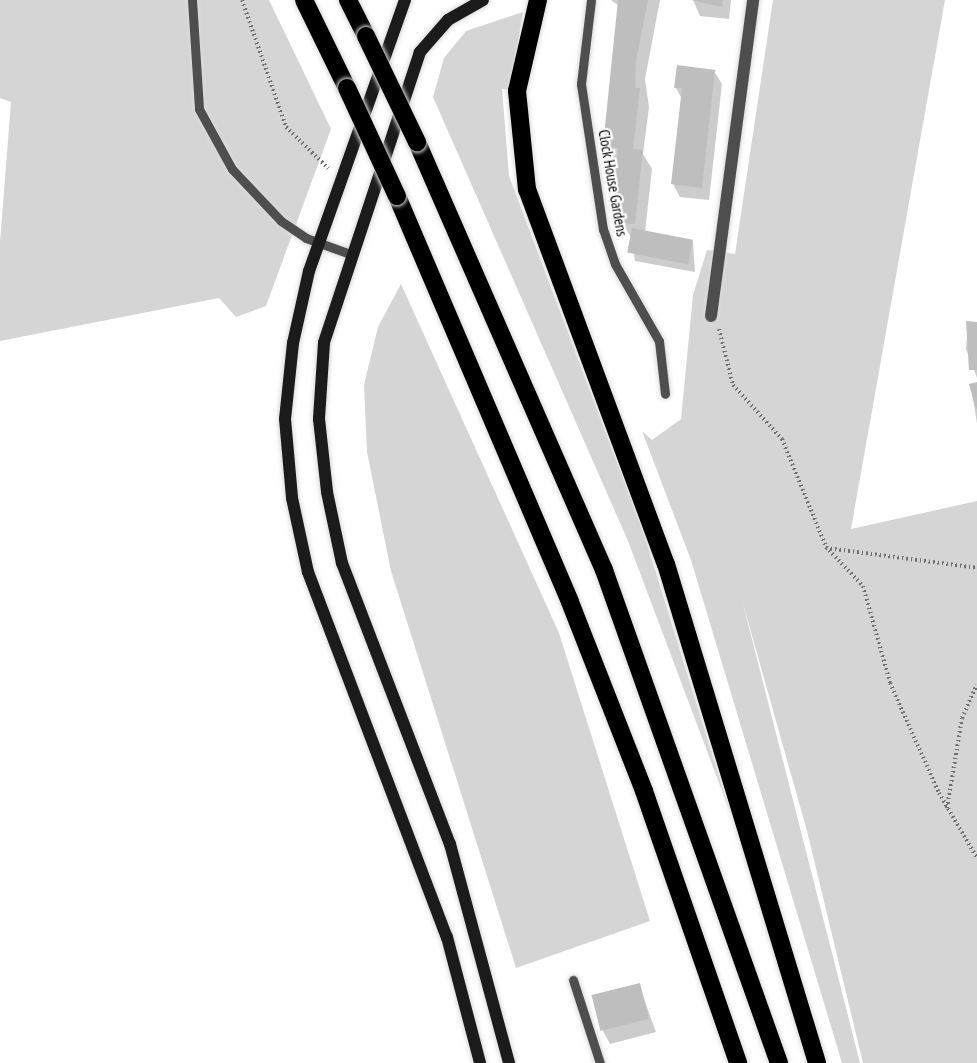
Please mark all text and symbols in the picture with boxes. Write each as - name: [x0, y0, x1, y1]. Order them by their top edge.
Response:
- street label: Clock House Gardens: [595, 128, 631, 238]

